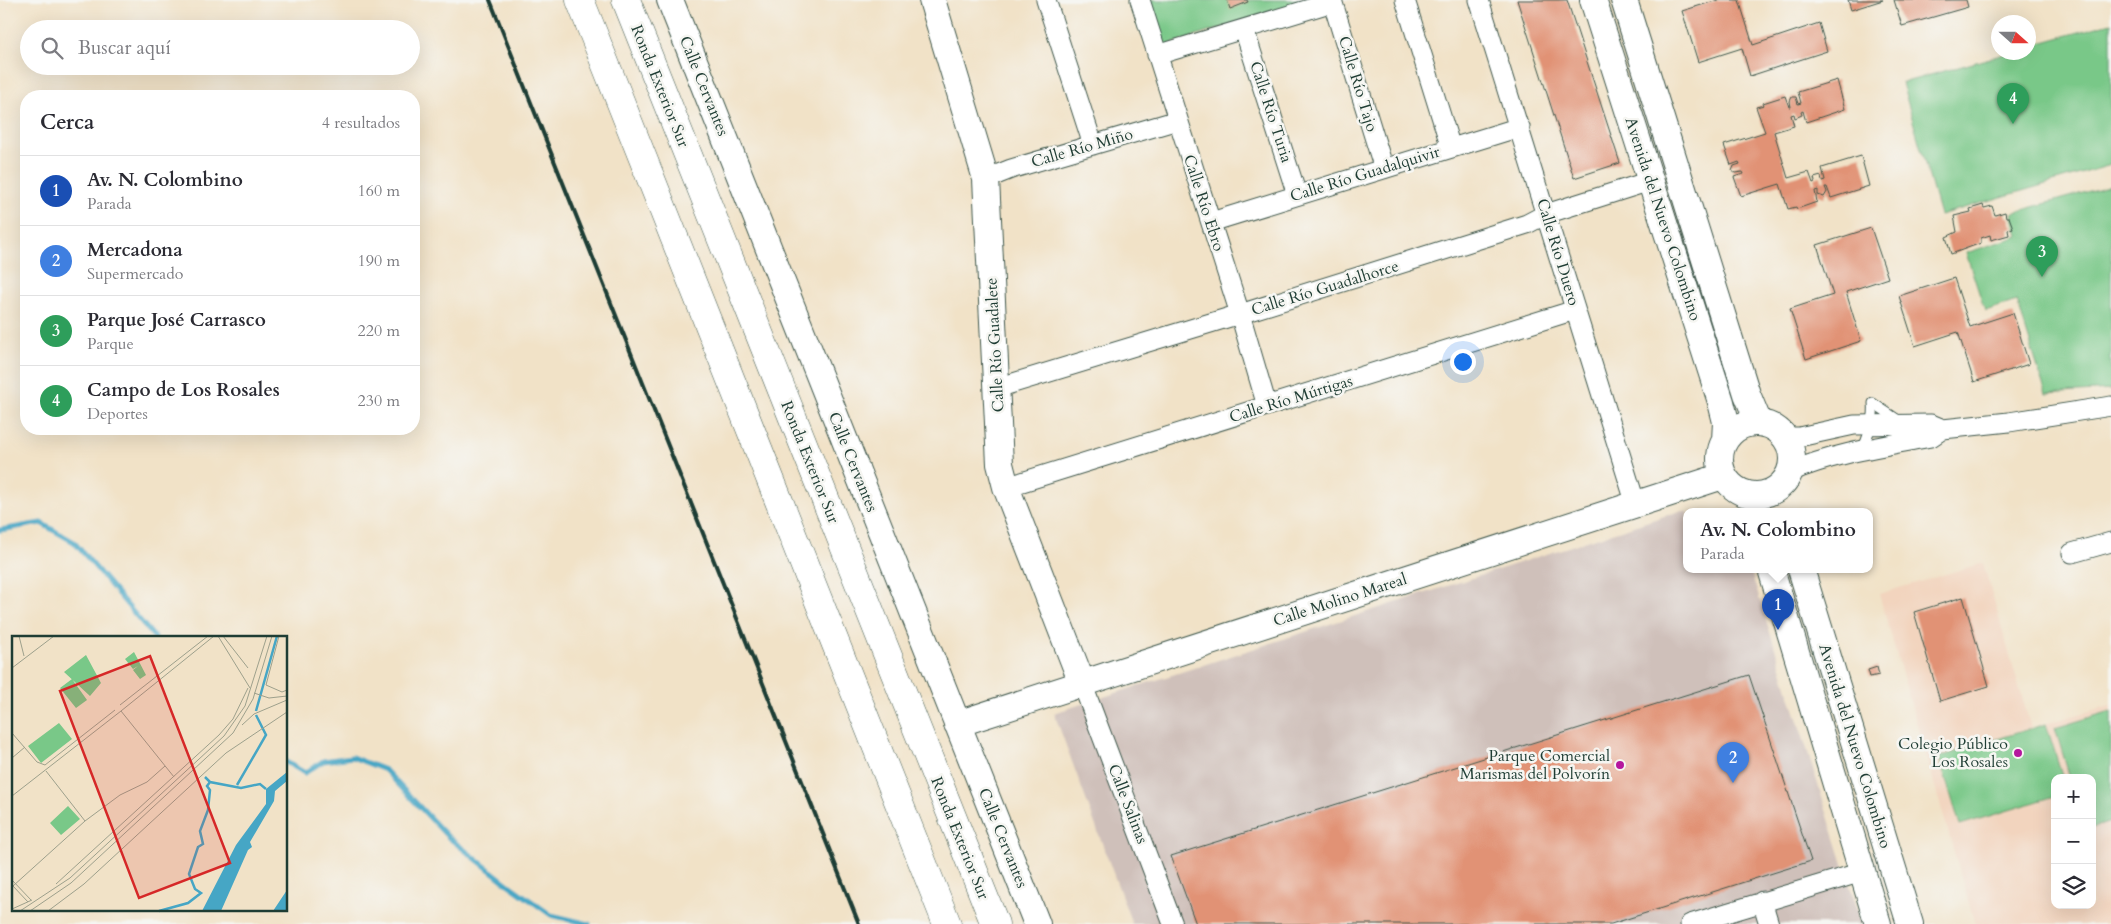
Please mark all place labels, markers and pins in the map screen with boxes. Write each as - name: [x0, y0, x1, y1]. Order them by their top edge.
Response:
- pin: 4: [1997, 83, 2029, 124]
- pin: 3: [2026, 236, 2058, 277]
- pin: 1: [1762, 589, 1794, 630]
- place label: Colegio Público Los Rosales: [1898, 733, 2008, 773]
- pin: 2: [1717, 742, 1749, 783]
- place label: Parque Comercial Marismas del Polvorín: [1460, 745, 1610, 785]
- marker: Colegio Público Los Rosales: [2012, 747, 2024, 759]
- marker: Parque Comercial Marismas del Polvorín: [1614, 759, 1626, 771]

